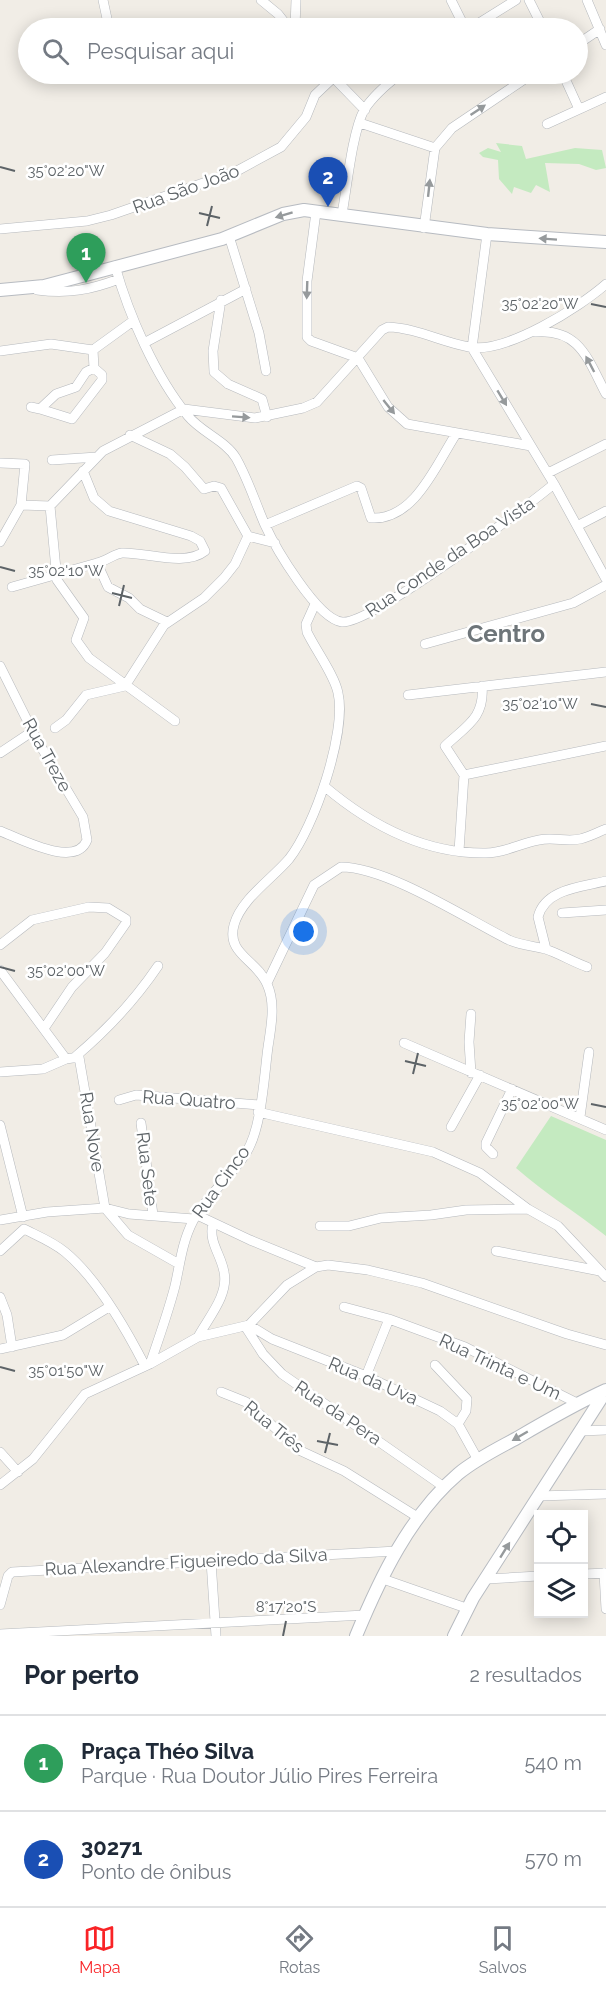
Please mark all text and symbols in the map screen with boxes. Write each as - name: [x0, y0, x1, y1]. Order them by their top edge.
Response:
- search box: [18, 18, 588, 84]
- icon: search: [39, 35, 72, 68]
- text: Pesquisar aqui: [87, 38, 234, 64]
- one-way arrow: [470, 105, 486, 116]
- pin: 2: [308, 158, 348, 207]
- street label: Rua São João: [130, 159, 242, 218]
- text: 35°02'20"W: [28, 162, 105, 180]
- one-way arrow: [424, 178, 434, 197]
- one-way arrow: [275, 210, 293, 220]
- pin: 1: [66, 234, 106, 283]
- one-way arrow: [538, 234, 557, 243]
- one-way arrow: [302, 281, 311, 300]
- text: 35°02'20"W: [502, 295, 579, 313]
- one-way arrow: [585, 355, 595, 372]
- one-way arrow: [496, 390, 507, 406]
- one-way arrow: [382, 399, 395, 414]
- one-way arrow: [232, 413, 251, 422]
- street label: Rua Conde da Boa Vista: [361, 492, 538, 621]
- text: 35°02'10"W: [28, 562, 104, 580]
- district label: Centro: [467, 619, 545, 648]
- text: 35°02'10"W: [502, 695, 578, 713]
- street label: Rua Treze: [19, 714, 77, 796]
- your location: [289, 917, 318, 946]
- text: 35°02'00"W: [27, 962, 105, 980]
- street label: Rua Quatro: [142, 1086, 237, 1113]
- street label: Rua Nove: [76, 1090, 109, 1174]
- text: 35°02'00"W: [501, 1095, 579, 1113]
- street label: Rua Sete: [133, 1131, 163, 1208]
- street label: Rua Cinco: [187, 1141, 254, 1222]
- street label: Rua Trinta e Um: [436, 1329, 564, 1404]
- street label: Rua da Uva: [325, 1352, 421, 1409]
- text: 35°01'50"W: [28, 1362, 104, 1380]
- street label: Rua da Pera: [291, 1376, 386, 1449]
- street label: Rua Três: [240, 1396, 309, 1457]
- one-way arrow: [511, 1431, 528, 1441]
- map controls: [534, 1510, 588, 1618]
- button: locate: [534, 1510, 588, 1564]
- one-way arrow: [499, 1541, 510, 1558]
- street label: Rua Alexandre Figueiredo da Silva: [44, 1544, 328, 1579]
- button: layers: [534, 1564, 588, 1618]
- text: 8°17'20"S: [256, 1598, 316, 1616]
- text: Por perto: [24, 1660, 139, 1690]
- text: 2 resultados: [469, 1663, 582, 1687]
- text: Praça Théo Silva: [81, 1738, 254, 1764]
- text: 1: [39, 1751, 48, 1775]
- text: 540 m: [524, 1751, 582, 1775]
- text: Parque · Rua Doutor Júlio Pires Ferreira: [81, 1764, 438, 1788]
- text: 30271: [81, 1834, 142, 1860]
- text: 2: [38, 1847, 49, 1871]
- text: 570 m: [525, 1847, 582, 1871]
- text: Ponto de ônibus: [81, 1860, 231, 1884]
- tab: Mapa: [79, 1922, 120, 1977]
- tab: Rotas: [279, 1922, 320, 1977]
- tab: Salvos: [479, 1922, 527, 1977]

